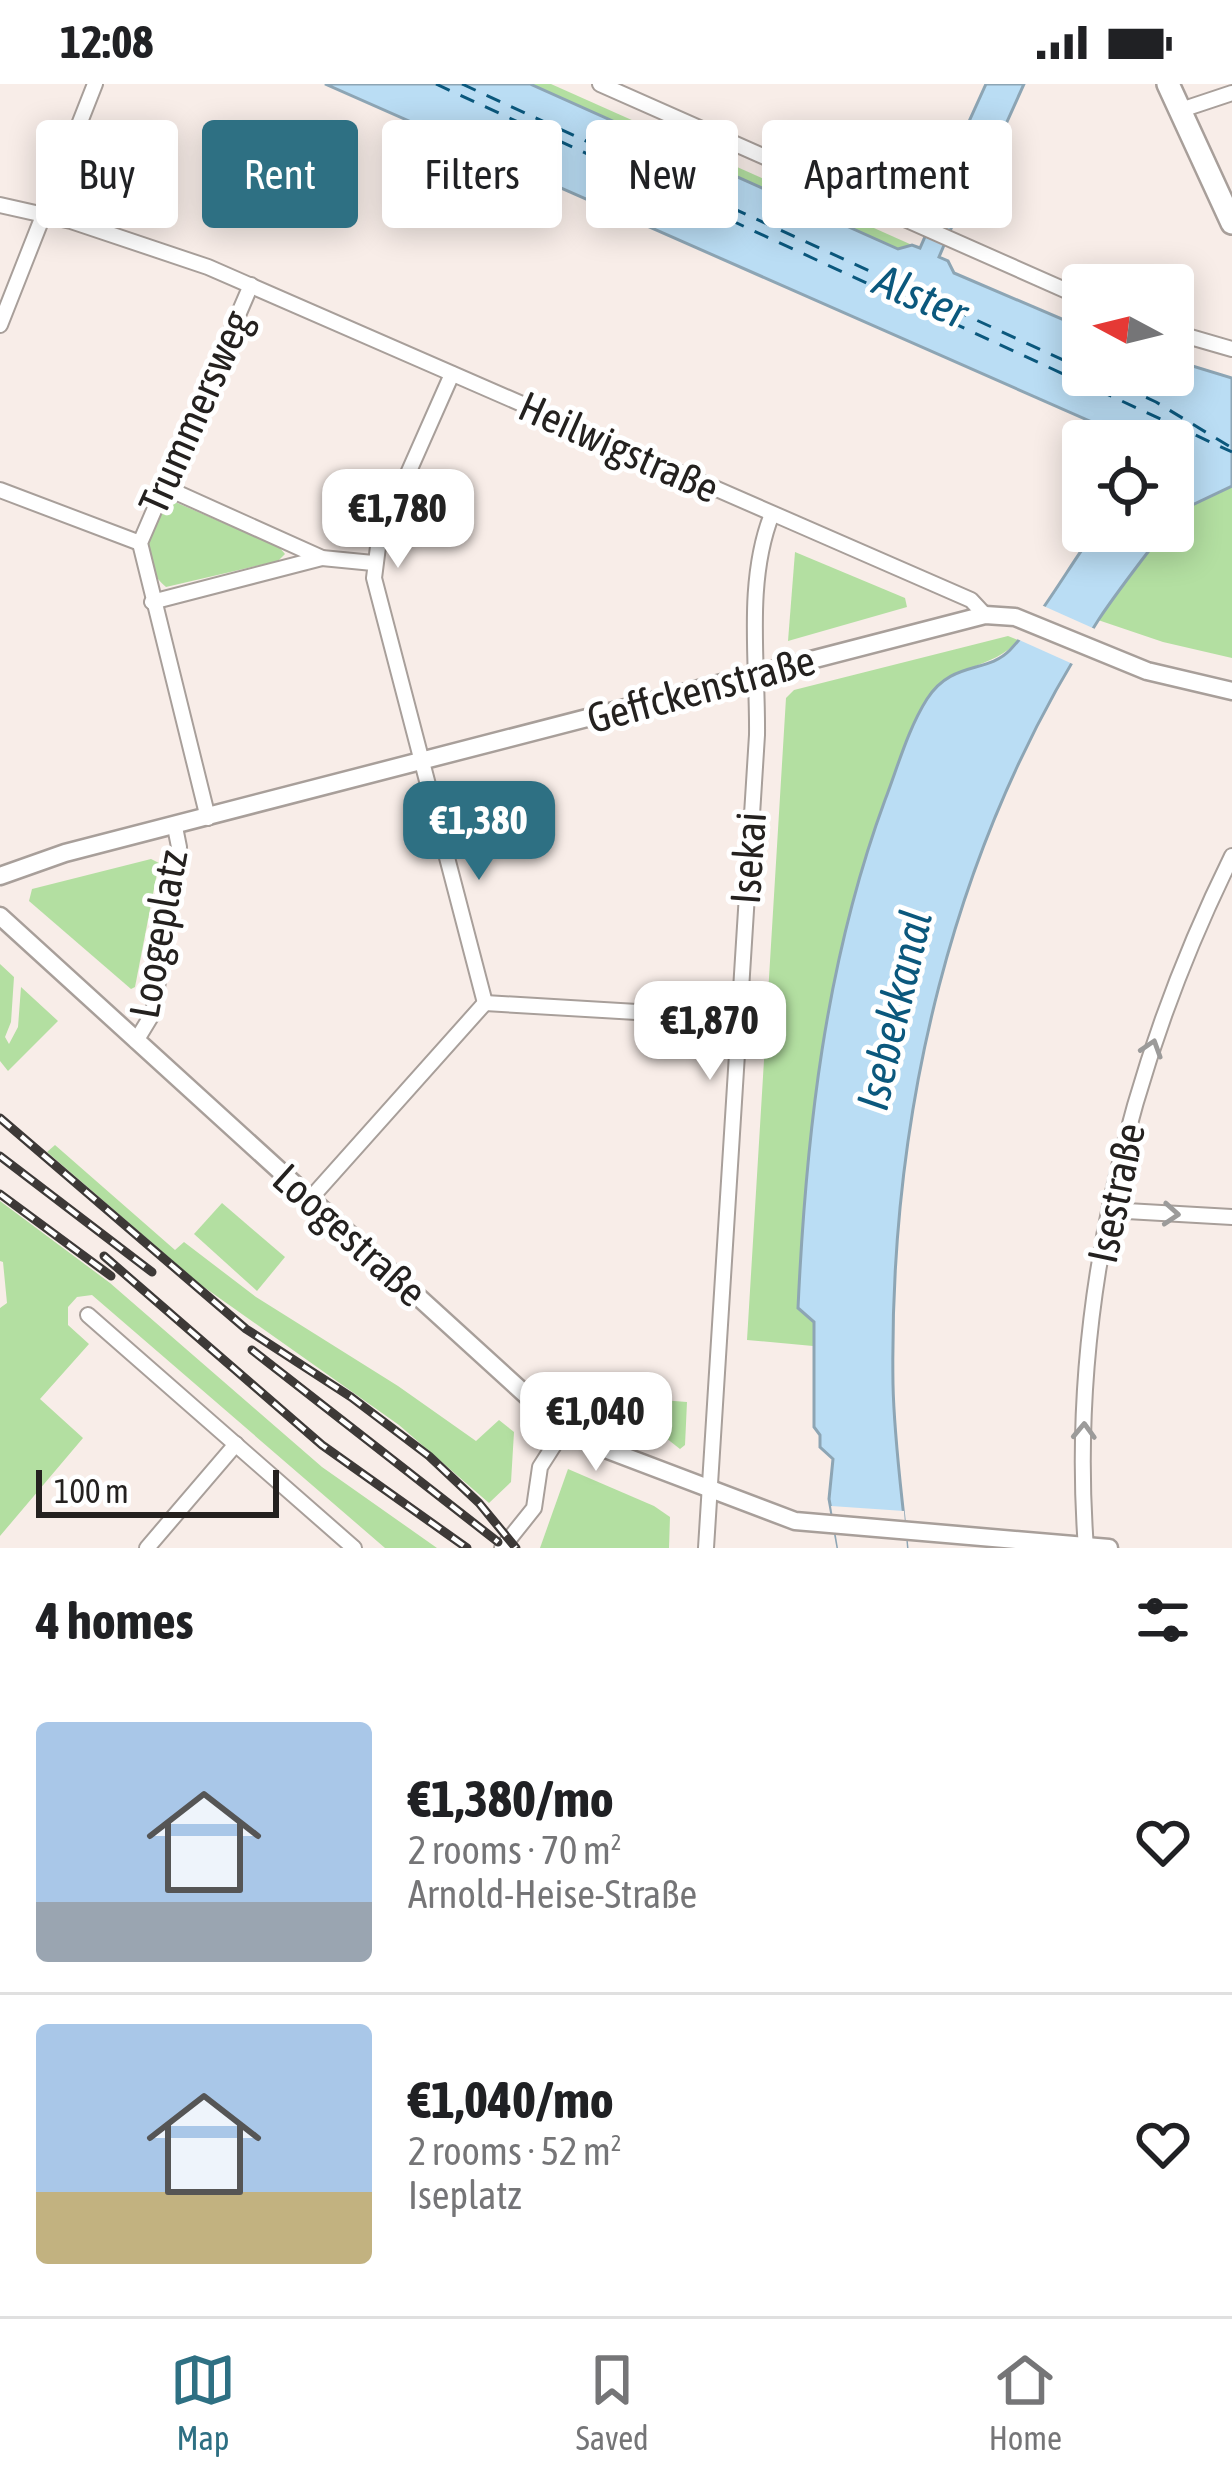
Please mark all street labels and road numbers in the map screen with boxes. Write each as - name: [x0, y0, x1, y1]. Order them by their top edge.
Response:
- street label: Trummersweg: [129, 303, 261, 521]
- street label: Heilwigstraße: [512, 382, 726, 512]
- street label: Geffckenstraße: [582, 636, 820, 742]
- street label: Isekai: [721, 810, 775, 906]
- street label: Loogeplatz: [120, 846, 196, 1022]
- street label: Isestraße: [1078, 1119, 1154, 1267]
- street label: Loogestraße: [264, 1154, 436, 1316]

